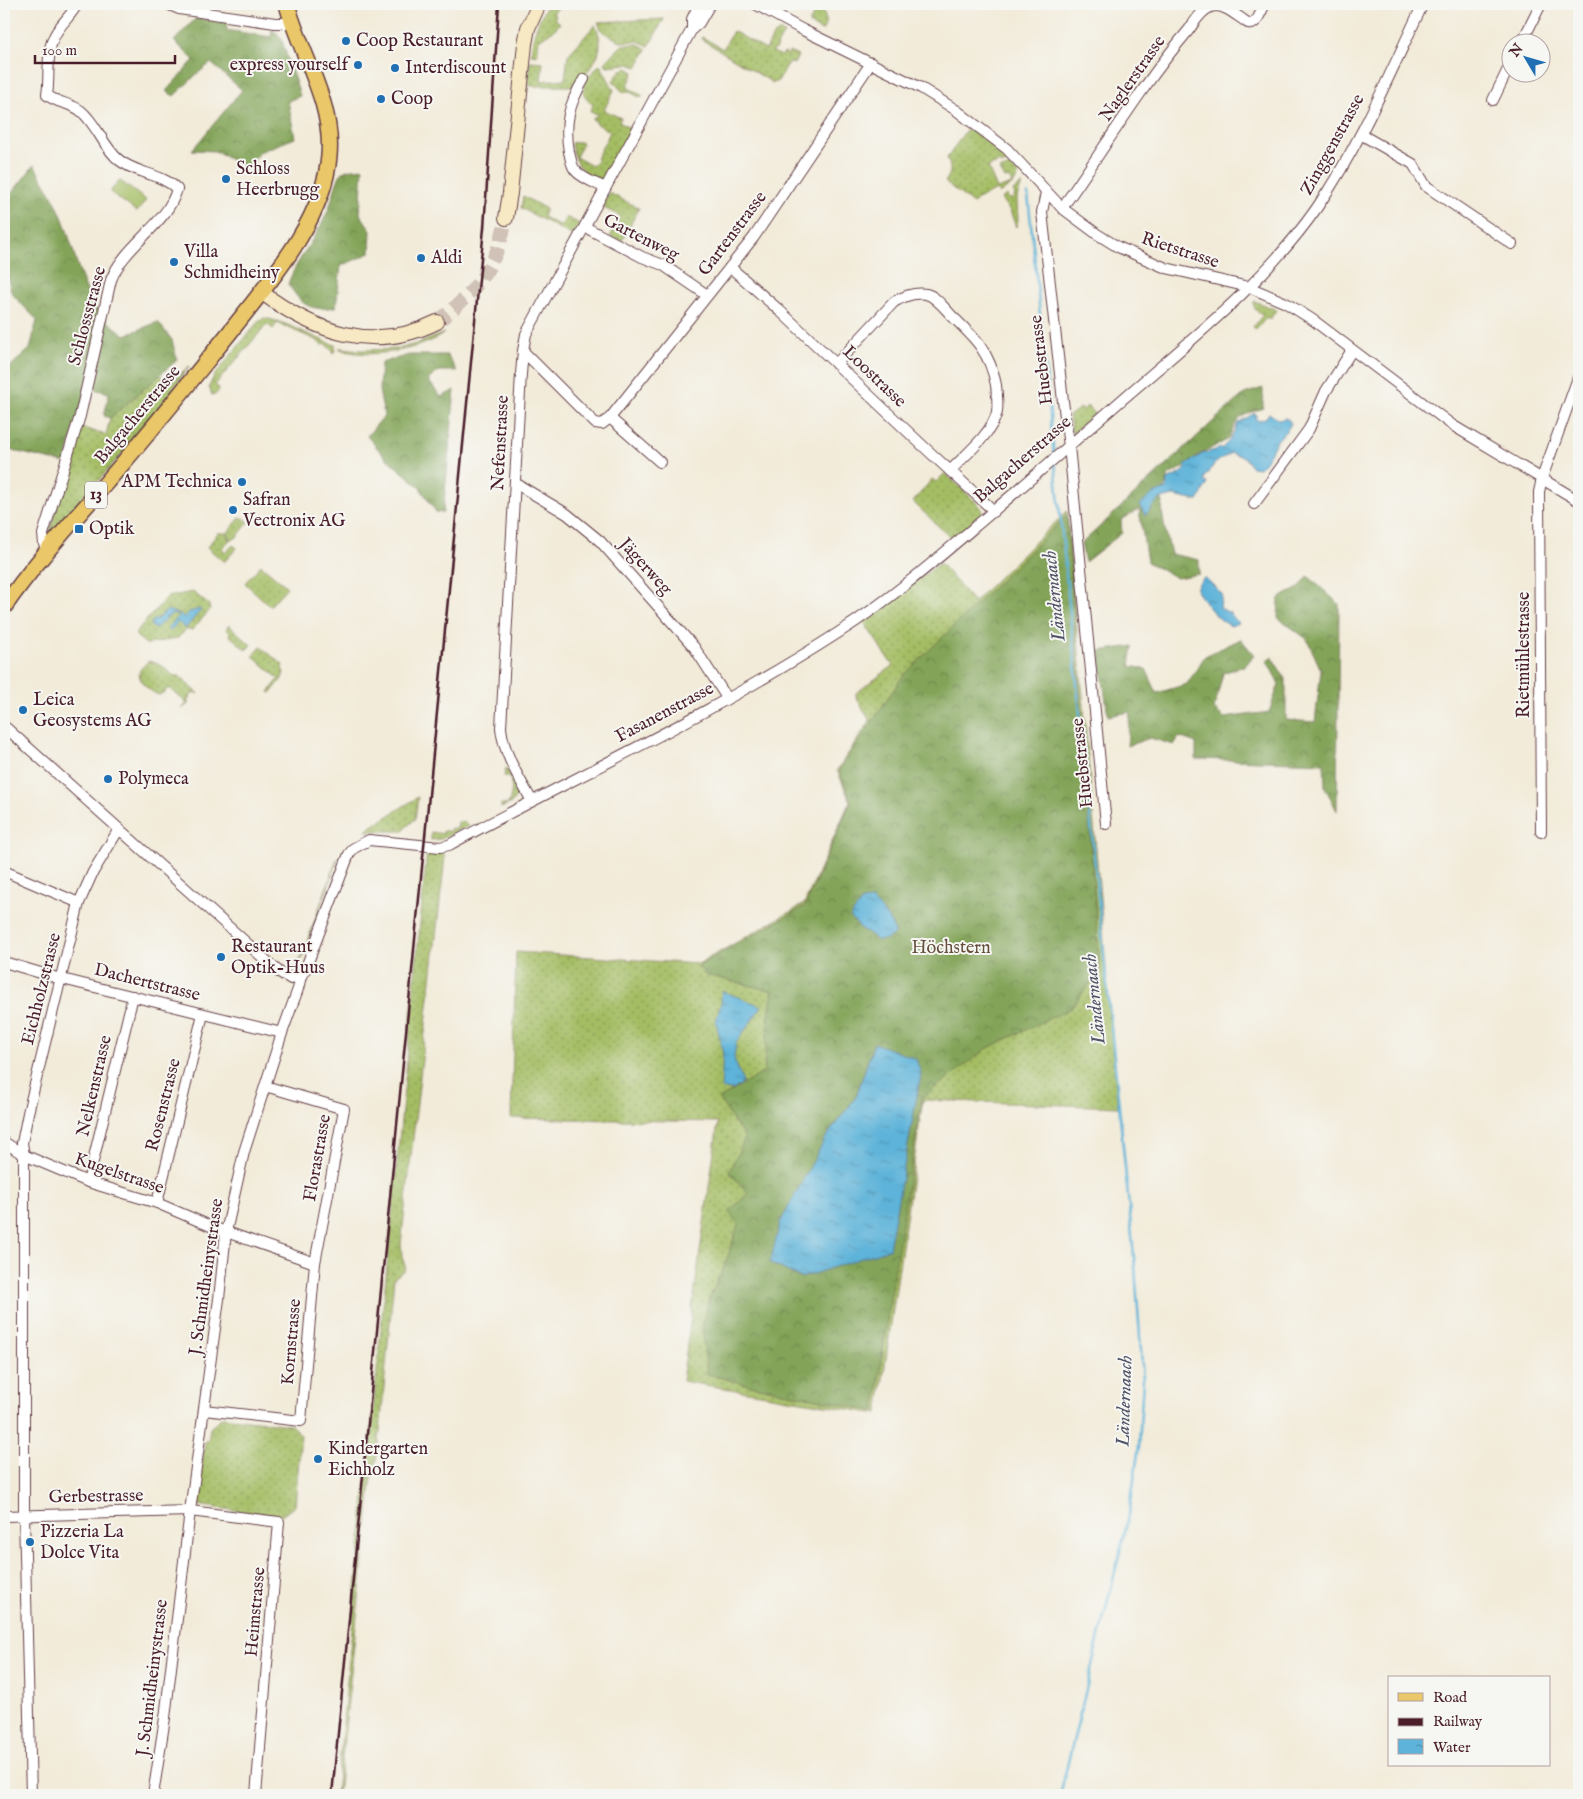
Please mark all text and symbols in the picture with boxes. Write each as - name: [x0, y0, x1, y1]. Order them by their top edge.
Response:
- place label: Coop Restaurant: [356, 30, 484, 53]
- street label: Naglerstrasse: [1095, 31, 1171, 127]
- scale bar: [35, 32, 175, 64]
- north arrow: [1500, 32, 1550, 82]
- marker: Coop Restaurant: [340, 35, 352, 47]
- text: N: [1505, 40, 1527, 62]
- text: 100 m: [42, 41, 78, 60]
- place label: express yourself: [230, 54, 351, 77]
- place label: Interdiscount: [405, 57, 506, 80]
- marker: express yourself: [352, 59, 364, 71]
- marker: Interdiscount: [389, 62, 401, 74]
- place label: Coop: [391, 88, 433, 111]
- street label: Zinggenstrasse: [1296, 90, 1370, 200]
- marker: Coop: [375, 93, 387, 105]
- place label: Schloss Heerbrugg: [236, 158, 320, 202]
- marker: Schloss Heerbrugg: [220, 173, 232, 185]
- street label: Gartenstrasse: [694, 187, 772, 281]
- street label: Gartenweg: [599, 209, 683, 267]
- street label: Rietstrasse: [1138, 228, 1222, 274]
- place label: Villa Schmidheiny: [183, 241, 280, 285]
- place label: Aldi: [430, 247, 463, 270]
- marker: Aldi: [415, 252, 427, 264]
- marker: Villa Schmidheiny: [168, 256, 180, 268]
- street label: Schlossstrasse: [64, 264, 112, 368]
- street label: Huebstrasse: [1025, 314, 1059, 406]
- street label: Loostrasse: [837, 341, 911, 413]
- street label: Balgacherstrasse: [90, 361, 186, 469]
- street label: Nefenstrasse: [487, 395, 515, 491]
- street label: Balgacherstrasse: [969, 411, 1077, 509]
- place label: APM Technica: [121, 471, 232, 494]
- marker: APM Technica: [236, 476, 248, 488]
- road number: 13: [85, 482, 107, 508]
- place label: Safran Vectronix AG: [242, 489, 346, 533]
- marker: Safran Vectronix AG: [227, 504, 239, 516]
- place label: Optik: [89, 518, 135, 541]
- marker: Optik: [73, 523, 85, 535]
- street label: Jägerweg: [612, 532, 677, 601]
- water label: Ländernaach: [1038, 549, 1072, 644]
- street label: Rietmühlestrasse: [1513, 592, 1536, 718]
- street label: Fasanenstrasse: [612, 677, 718, 749]
- place label: Leica Geosystems AG: [33, 689, 152, 733]
- marker: Leica Geosystems AG: [17, 704, 29, 716]
- street label: Huebstrasse: [1067, 717, 1099, 809]
- place label: Polymeca: [118, 768, 189, 791]
- marker: Polymeca: [102, 773, 114, 785]
- street label: Eichholzstrasse: [17, 931, 67, 1047]
- place label: Restaurant Optik-Huus: [231, 936, 325, 980]
- park label: Höchstern: [911, 937, 991, 960]
- marker: Restaurant Optik-Huus: [215, 951, 227, 963]
- water label: Ländernaach: [1078, 952, 1112, 1047]
- street label: Dachertstrasse: [92, 959, 202, 1007]
- street label: Nelkenstrasse: [72, 1033, 118, 1139]
- street label: Rosenstrasse: [141, 1056, 187, 1154]
- street label: Florastrasse: [299, 1113, 337, 1203]
- street label: Kugelstrasse: [71, 1148, 167, 1200]
- street label: J. Schmidheinystrasse: [184, 1197, 229, 1359]
- street label: Kornstrasse: [277, 1298, 307, 1386]
- water label: Ländernaach: [1111, 1355, 1139, 1448]
- place label: Kindergarten Eichholz: [328, 1438, 428, 1482]
- marker: Kindergarten Eichholz: [312, 1453, 324, 1465]
- street label: Gerbestrasse: [48, 1485, 144, 1509]
- place label: Pizzeria La Dolce Vita: [40, 1521, 124, 1565]
- marker: Pizzeria La Dolce Vita: [24, 1536, 36, 1548]
- street label: Heimstrasse: [241, 1566, 271, 1658]
- street label: J. Schmidheinystrasse: [132, 1598, 174, 1760]
- legend: [1388, 1676, 1550, 1766]
- text: Road: [1433, 1688, 1468, 1707]
- text: Railway: [1433, 1712, 1483, 1731]
- text: Water: [1433, 1738, 1471, 1757]

